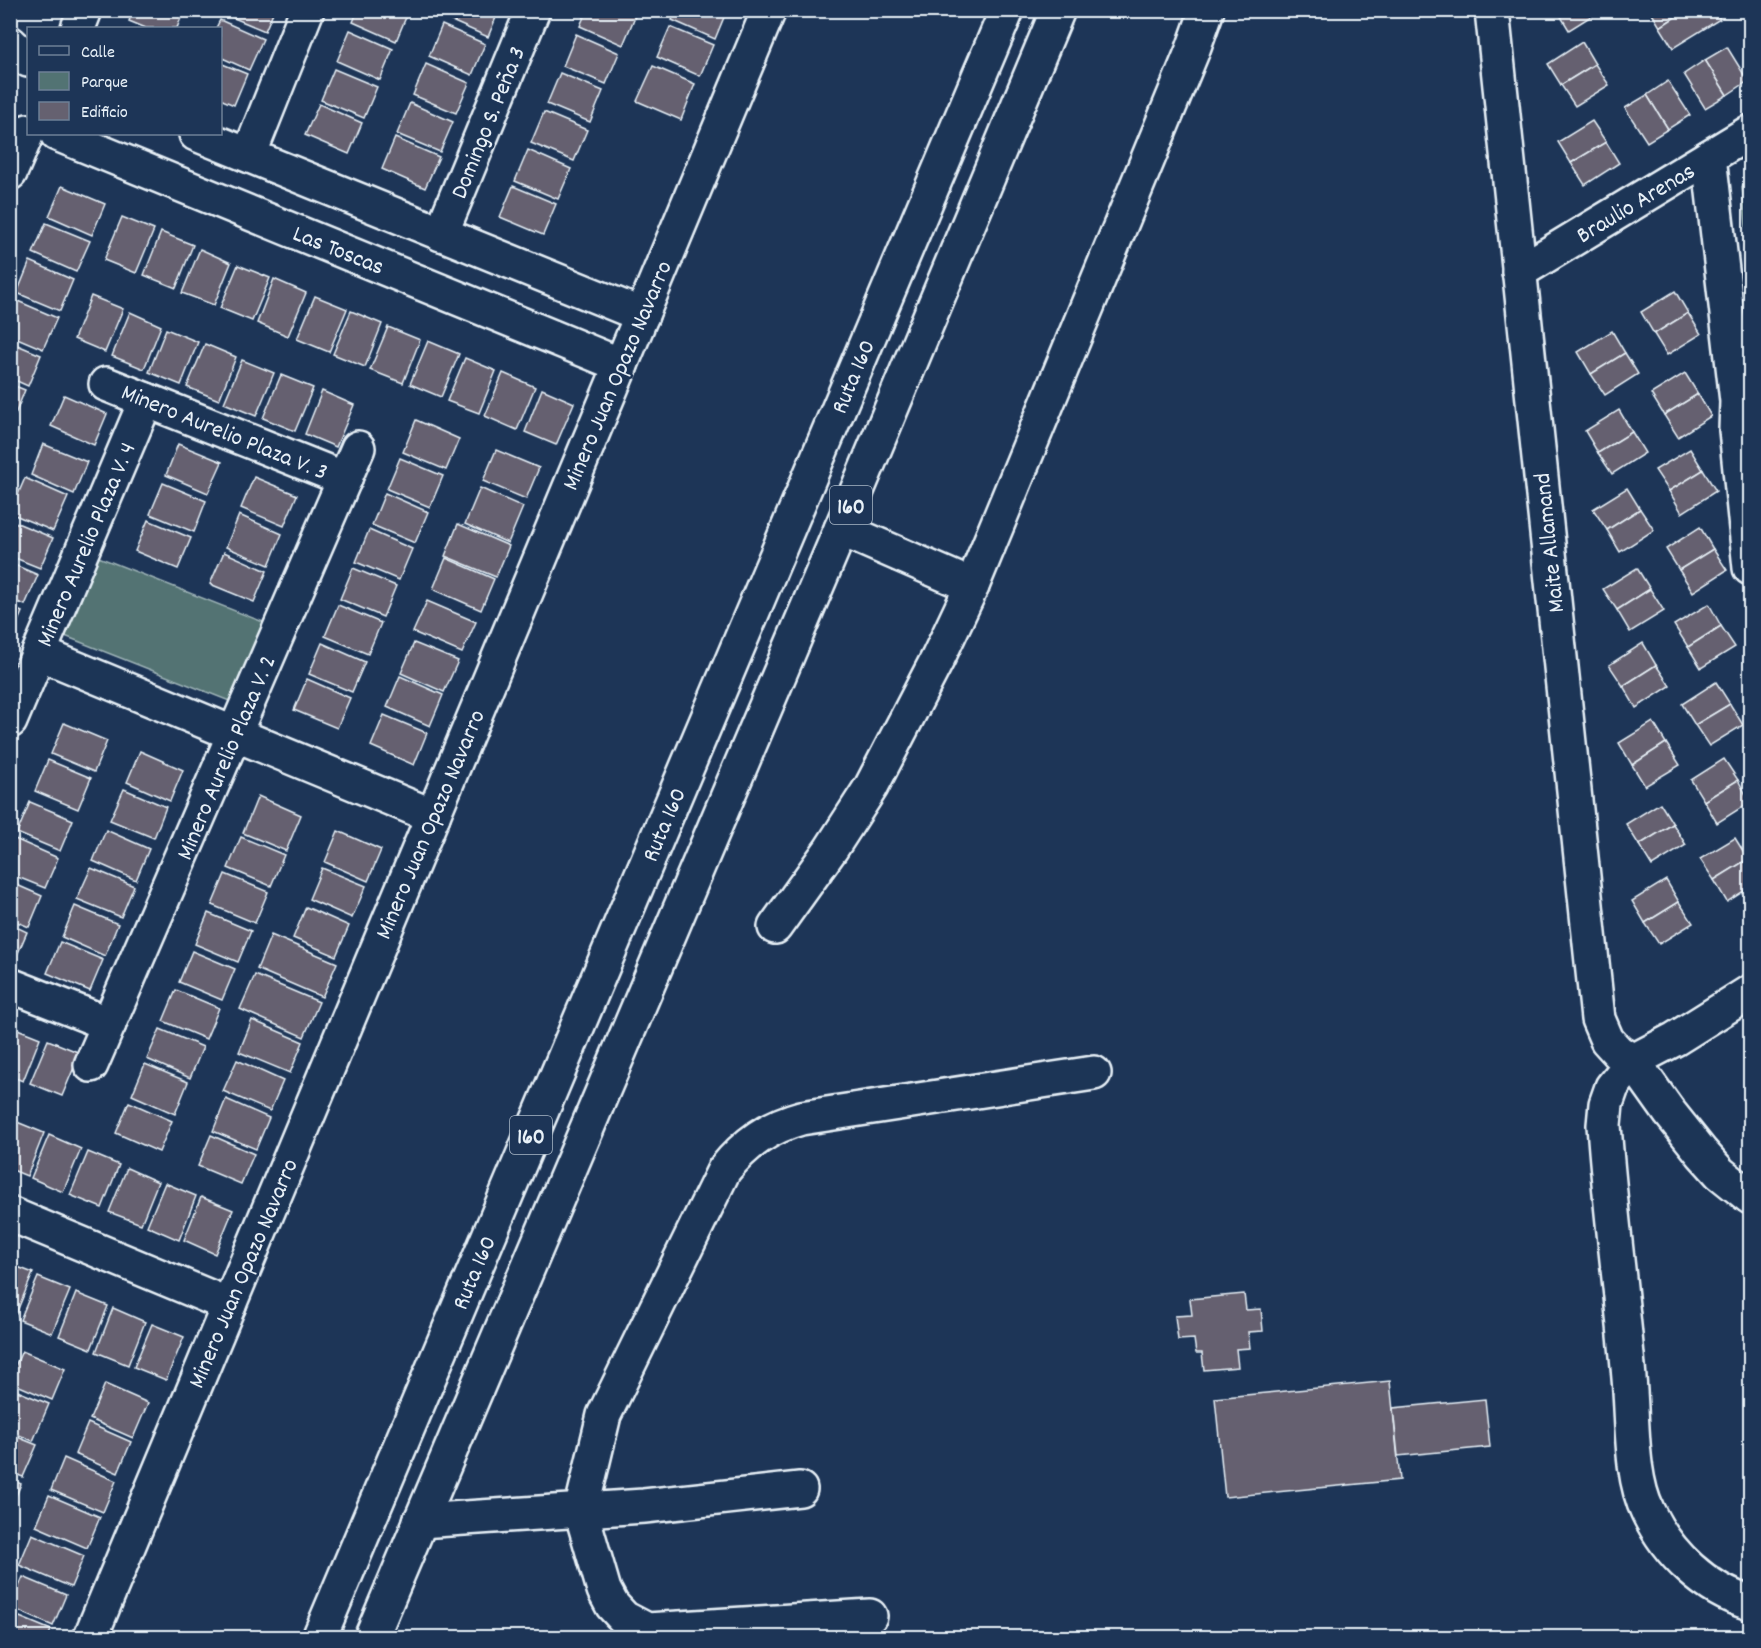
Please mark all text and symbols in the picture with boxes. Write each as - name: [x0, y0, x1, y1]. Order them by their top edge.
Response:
- legend: [27, 27, 222, 135]
- text: Calle: [81, 41, 115, 66]
- street label: Domingo S. Peña 3: [444, 42, 536, 204]
- text: Parque: [81, 71, 128, 96]
- text: Edificio: [81, 101, 128, 126]
- street label: Braulio Arenas: [1571, 156, 1702, 253]
- street label: Las Toscas: [287, 218, 389, 286]
- street label: Minero Juan Opazo Navarro: [555, 256, 683, 496]
- street label: Ruta 160: [824, 335, 886, 420]
- street label: Minero Aurelio Plaza V. 3: [116, 377, 332, 491]
- street label: Minero Aurelio Plaza V. 4: [29, 438, 146, 653]
- street label: Maite Allamand: [1527, 471, 1575, 614]
- road number: 160: [830, 486, 872, 524]
- street label: Minero Aurelio Plaza V. 2: [169, 650, 286, 866]
- street label: Minero Juan Opazo Navarro: [368, 705, 496, 945]
- street label: Ruta 160: [635, 783, 697, 868]
- road number: 160: [510, 1116, 552, 1154]
- street label: Minero Juan Opazo Navarro: [181, 1154, 309, 1394]
- street label: Ruta 160: [445, 1231, 507, 1316]

